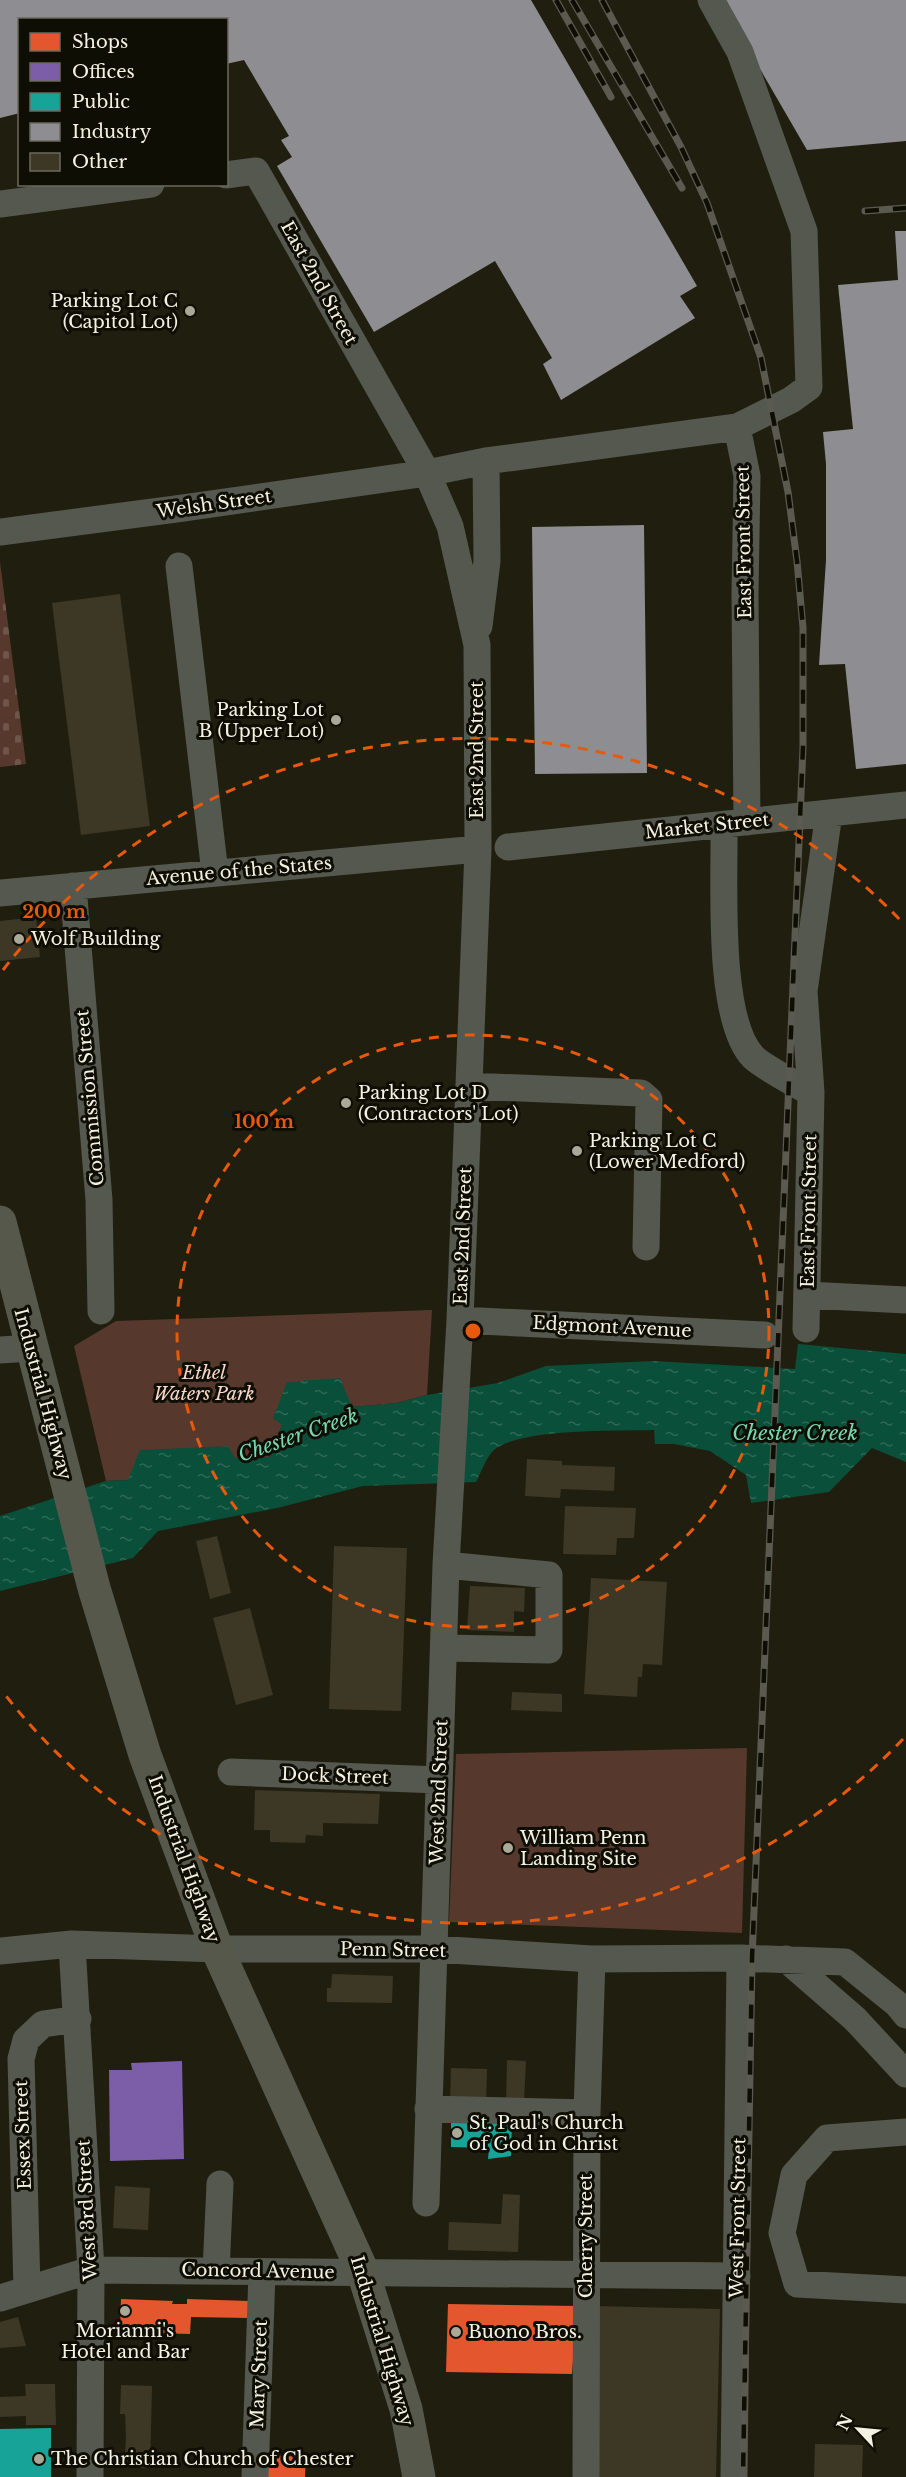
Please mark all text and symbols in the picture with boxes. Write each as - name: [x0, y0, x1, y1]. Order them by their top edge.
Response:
- legend: [18, 18, 228, 186]
- text: Shops: [72, 31, 128, 53]
- text: Offices: [72, 61, 135, 83]
- text: Public: [72, 91, 130, 113]
- text: Industry: [72, 121, 152, 143]
- text: Other: [72, 151, 128, 173]
- street label: East 2nd Street: [276, 217, 362, 349]
- place label: Parking Lot C (Capitol Lot): [51, 290, 178, 333]
- marker: Parking Lot C (Capitol Lot): [183, 304, 197, 318]
- street label: East Front Street: [732, 465, 756, 619]
- street label: Welsh Street: [154, 485, 273, 523]
- street label: East 2nd Street: [466, 681, 488, 819]
- place label: Parking Lot B (Upper Lot): [199, 699, 324, 742]
- marker: Parking Lot B (Upper Lot): [329, 713, 343, 727]
- street label: Market Street: [644, 809, 771, 843]
- street label: Avenue of the States: [144, 852, 333, 890]
- text: 200 m: [22, 901, 86, 923]
- place label: Wolf Building: [30, 928, 160, 950]
- marker: Wolf Building: [12, 932, 26, 946]
- street label: Commission Street: [71, 1009, 109, 1187]
- place label: Parking Lot D (Contractors' Lot): [358, 1082, 518, 1125]
- marker: Parking Lot D (Contractors' Lot): [339, 1096, 353, 1110]
- text: 100 m: [234, 1111, 294, 1133]
- place label: Parking Lot C (Lower Medford): [589, 1130, 745, 1173]
- street label: East Front Street: [797, 1134, 821, 1288]
- marker: Parking Lot C (Lower Medford): [570, 1144, 584, 1158]
- street label: East 2nd Street: [450, 1166, 476, 1305]
- street label: Industrial Highway: [10, 1306, 77, 1483]
- street label: Edgmont Avenue: [532, 1312, 692, 1342]
- centre of rings: [463, 1321, 483, 1341]
- park label: Ethel Waters Park: [153, 1362, 255, 1405]
- water label: Chester Creek: [235, 1403, 361, 1467]
- water label: Chester Creek: [732, 1421, 858, 1445]
- street label: West 2nd Street: [425, 1719, 453, 1866]
- street label: Dock Street: [281, 1763, 389, 1789]
- street label: Industrial Highway: [143, 1772, 225, 1946]
- place label: William Penn Landing Site: [519, 1827, 646, 1870]
- marker: William Penn Landing Site: [501, 1841, 515, 1855]
- street label: Penn Street: [340, 1938, 447, 1962]
- street label: Essex Street: [10, 2080, 36, 2190]
- place label: St. Paul's Church of God in Christ: [469, 2112, 624, 2155]
- marker: St. Paul's Church of God in Christ: [450, 2126, 464, 2140]
- street label: West Front Street: [726, 2137, 750, 2300]
- street label: West 3rd Street: [72, 2139, 102, 2282]
- street label: Cherry Street: [575, 2174, 597, 2298]
- street label: Industrial Highway: [346, 2253, 418, 2429]
- street label: Concord Avenue: [181, 2259, 335, 2283]
- marker: Morianni's Hotel and Bar: [118, 2304, 132, 2318]
- street label: Mary Street: [246, 2319, 272, 2429]
- place label: Morianni's Hotel and Bar: [61, 2320, 189, 2363]
- place label: Buono Bros.: [468, 2321, 582, 2343]
- marker: Buono Bros.: [449, 2325, 463, 2339]
- north arrow: [828, 2399, 888, 2459]
- text: N: [832, 2411, 857, 2434]
- place label: The Christian Church of Chester: [51, 2448, 354, 2470]
- marker: The Christian Church of Chester: [32, 2452, 46, 2466]

